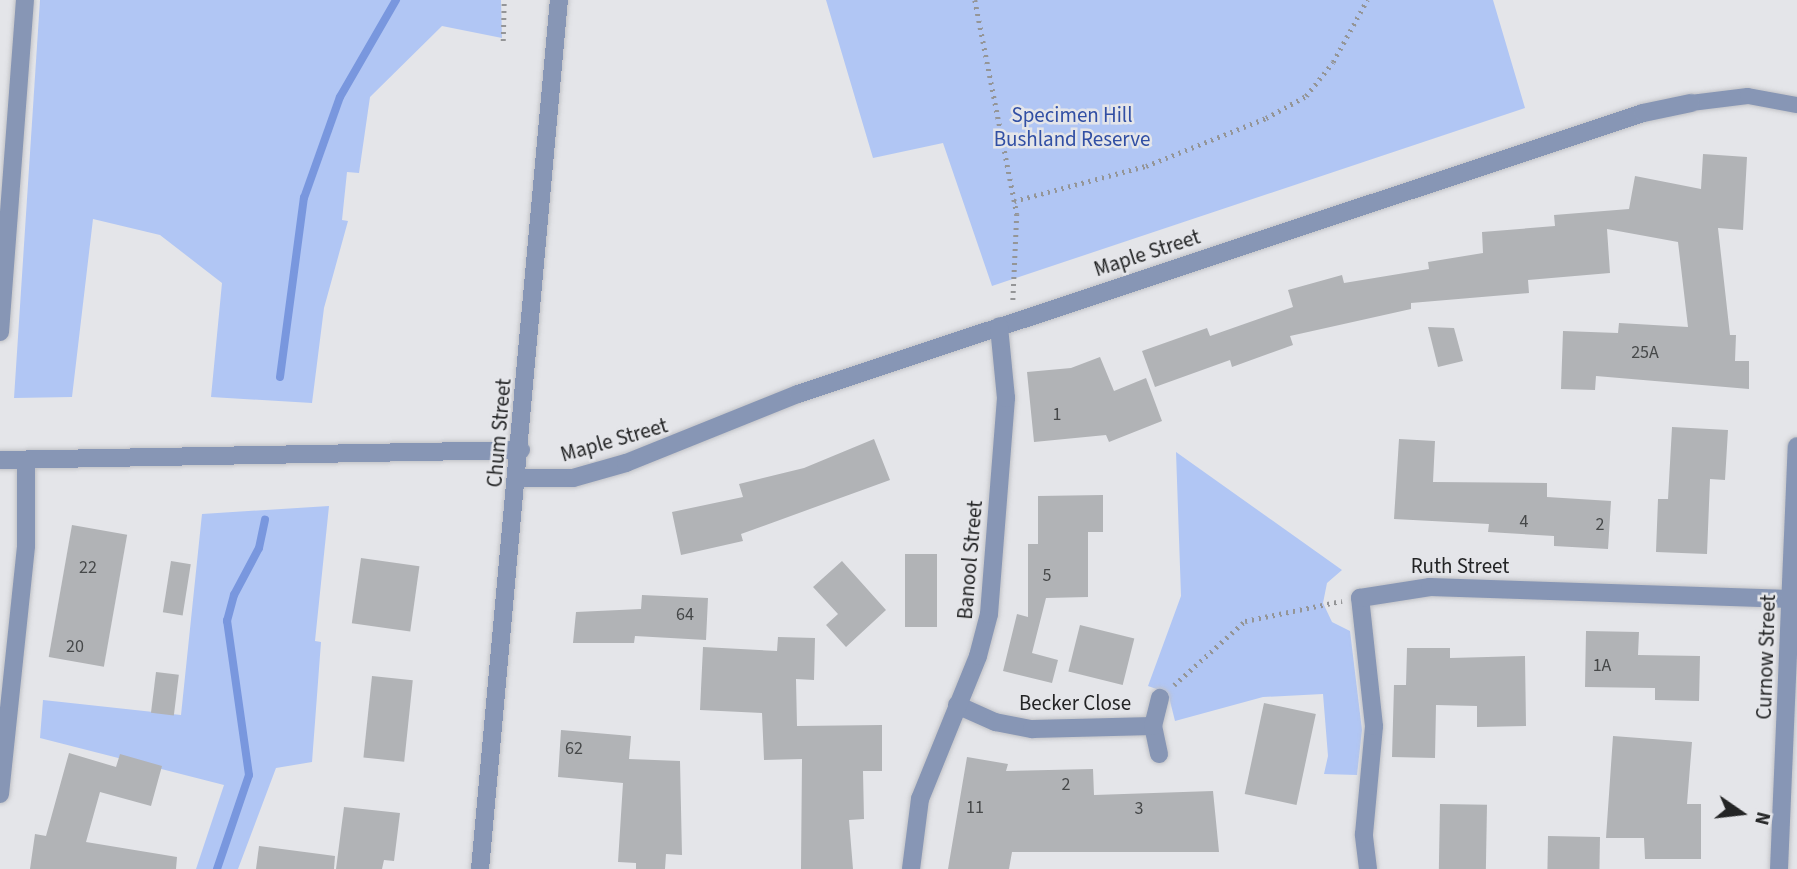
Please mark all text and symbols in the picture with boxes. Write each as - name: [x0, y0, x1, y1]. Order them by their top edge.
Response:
- park label: Specimen Hill Bushland Reserve: [994, 102, 1150, 152]
- street label: Maple Street: [1091, 224, 1203, 282]
- house number: 25A: [1631, 342, 1659, 364]
- street label: Chum Street: [482, 378, 516, 488]
- house number: 1: [1053, 404, 1061, 426]
- street label: Maple Street: [558, 413, 670, 467]
- street label: Banool Street: [952, 499, 988, 621]
- house number: 4: [1520, 511, 1528, 533]
- house number: 2: [1596, 514, 1604, 536]
- street label: Ruth Street: [1411, 553, 1509, 579]
- house number: 22: [79, 557, 97, 579]
- house number: 5: [1043, 565, 1051, 587]
- street label: Curnow Street: [1751, 594, 1781, 720]
- house number: 64: [676, 604, 694, 626]
- house number: 20: [66, 636, 84, 658]
- house number: 1A: [1593, 655, 1611, 677]
- street label: Becker Close: [1019, 690, 1131, 716]
- house number: 62: [565, 738, 583, 760]
- house number: 2: [1062, 774, 1070, 796]
- north arrow: [1706, 778, 1776, 848]
- house number: 11: [966, 797, 984, 819]
- house number: 3: [1135, 798, 1143, 820]
- text: N: [1747, 809, 1776, 828]

